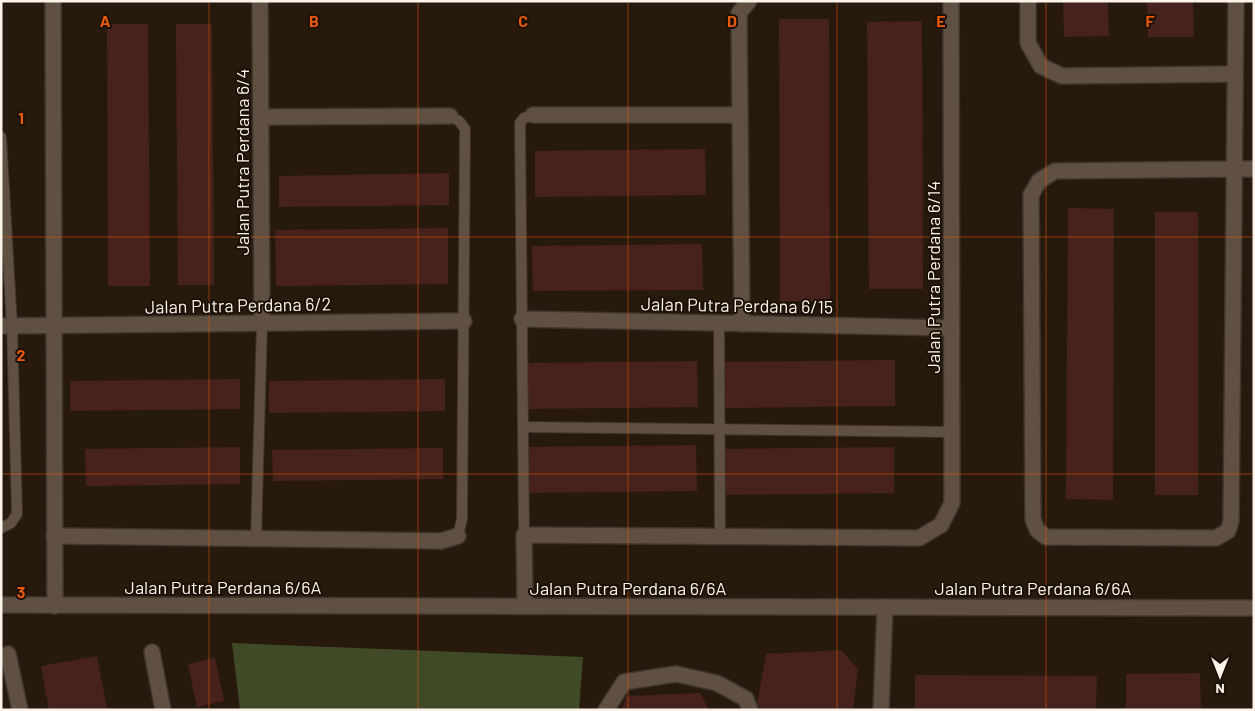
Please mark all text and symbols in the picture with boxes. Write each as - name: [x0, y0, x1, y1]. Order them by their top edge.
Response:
- text: A: [100, 11, 111, 30]
- text: B: [309, 11, 319, 30]
- text: C: [518, 11, 528, 30]
- text: D: [727, 11, 737, 30]
- text: E: [936, 11, 946, 30]
- text: F: [1146, 11, 1155, 30]
- street label: Jalan Putra Perdana 6/4: [231, 69, 253, 255]
- text: 1: [18, 108, 24, 127]
- street label: Jalan Putra Perdana 6/14: [922, 181, 944, 374]
- street label: Jalan Putra Perdana 6/2: [145, 292, 331, 318]
- street label: Jalan Putra Perdana 6/15: [641, 292, 833, 318]
- text: 2: [17, 345, 26, 364]
- street label: Jalan Putra Perdana 6/6A: [125, 576, 322, 598]
- street label: Jalan Putra Perdana 6/6A: [530, 577, 727, 599]
- street label: Jalan Putra Perdana 6/6A: [935, 577, 1132, 599]
- text: 3: [17, 582, 25, 601]
- north arrow: [1195, 651, 1245, 701]
- text: N: [1215, 681, 1225, 698]

